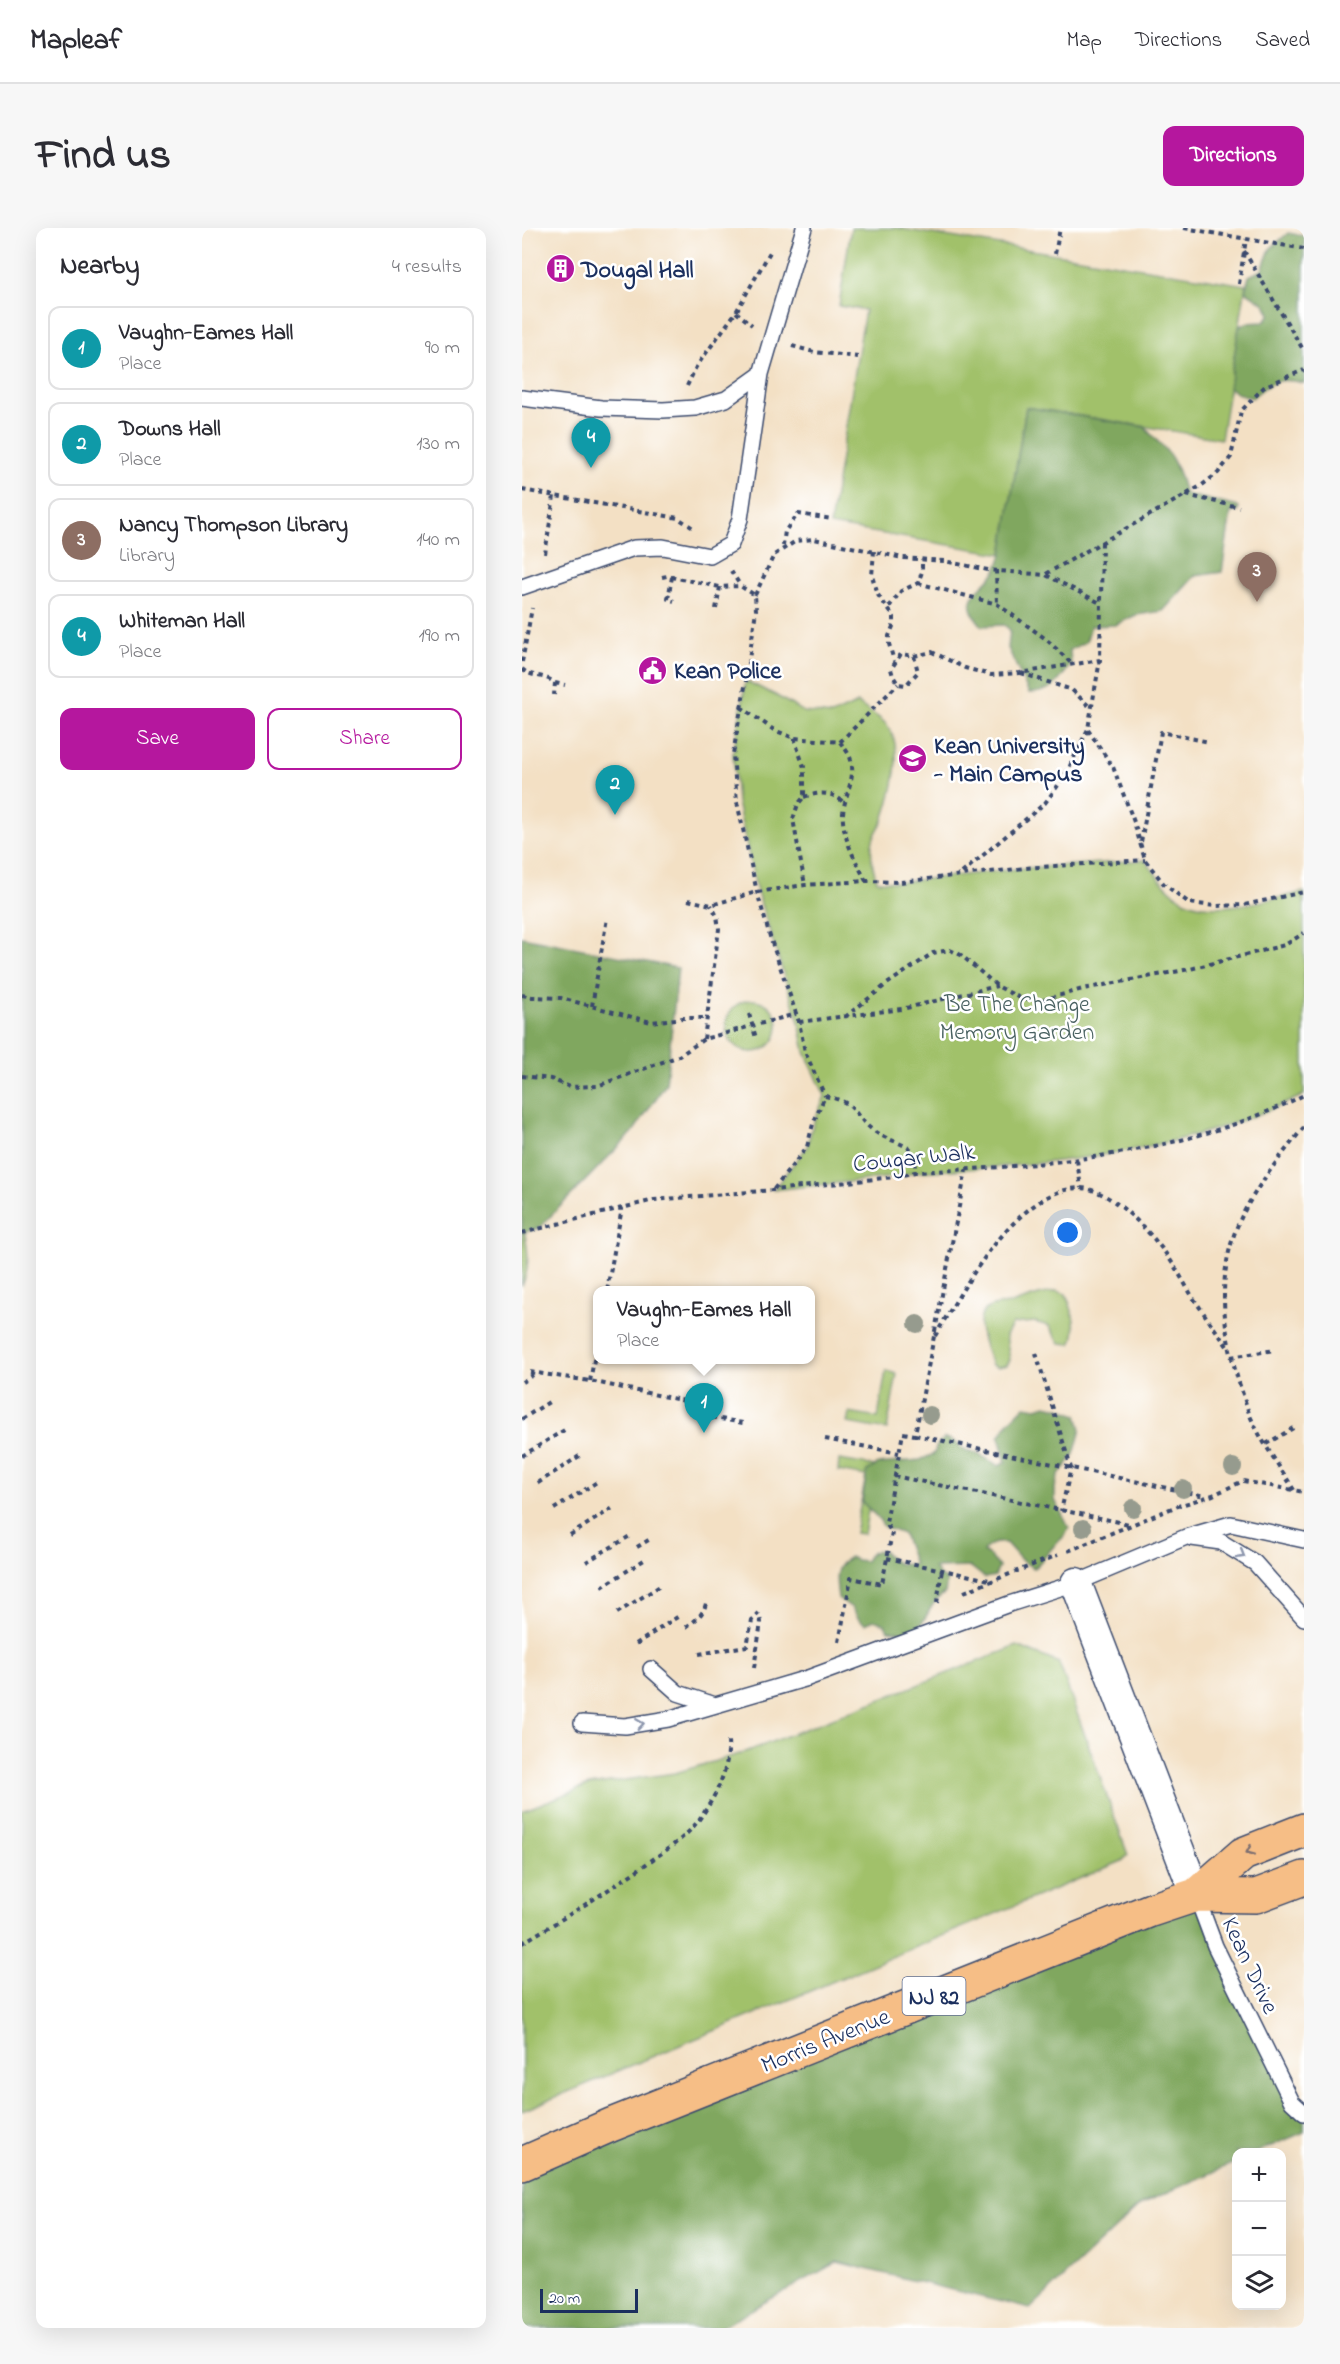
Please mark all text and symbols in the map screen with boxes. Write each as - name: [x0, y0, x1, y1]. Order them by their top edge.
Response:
- text: Mapleaf: [30, 21, 122, 62]
- text: Map: [1066, 26, 1102, 56]
- text: Directions: [1135, 26, 1222, 56]
- text: Saved: [1255, 26, 1310, 56]
- text: Find us: [36, 126, 171, 187]
- button: Directions: [1163, 126, 1304, 186]
- text: Nearby: [60, 248, 139, 286]
- text: 4 results: [392, 253, 462, 282]
- building icon: Dougal Hall: [544, 253, 576, 285]
- place label: Dougal Hall: [580, 254, 694, 290]
- text: Vaughn-Eames Hall: [119, 318, 293, 350]
- text: 1: [78, 334, 85, 363]
- text: 90 m: [425, 334, 460, 363]
- text: Place: [119, 350, 161, 379]
- text: Downs Hall: [119, 414, 221, 446]
- pin: 4: [572, 418, 610, 468]
- text: 2: [77, 430, 86, 459]
- text: 130 m: [416, 430, 460, 459]
- text: Place: [119, 446, 161, 475]
- text: Nancy Thompson Library: [119, 510, 348, 542]
- text: 3: [77, 526, 86, 555]
- text: 140 m: [416, 526, 460, 555]
- text: Library: [119, 542, 175, 571]
- pin: 3: [1238, 552, 1276, 602]
- text: Whiteman Hall: [119, 606, 245, 638]
- text: 4: [77, 622, 86, 651]
- text: 190 m: [418, 622, 460, 651]
- text: Place: [119, 638, 161, 667]
- public building icon: Kean Police: [637, 654, 669, 686]
- place label: Kean Police: [674, 655, 782, 690]
- button: Save: [60, 708, 255, 770]
- button: Share: [267, 708, 462, 770]
- place label: Kean University - Main Campus: [933, 730, 1085, 793]
- school or university icon: Kean University - Main Campus: [897, 743, 929, 775]
- pin: 2: [596, 766, 634, 815]
- park label: Be The Change Memory Garden: [940, 988, 1094, 1052]
- street label: Cougar Walk: [851, 1136, 978, 1183]
- your location: [1053, 1218, 1082, 1247]
- popup: [593, 1286, 815, 1364]
- text: Vaughn-Eames Hall: [617, 1295, 791, 1327]
- text: Place: [617, 1327, 659, 1356]
- pin: 1: [684, 1384, 723, 1433]
- one-way arrow: [1235, 1547, 1245, 1559]
- one-way arrow: [635, 1718, 644, 1730]
- one-way arrow: [1245, 1844, 1256, 1856]
- street label: Kean Drive: [1211, 1912, 1287, 2020]
- road number: NJ 82: [902, 1977, 966, 2015]
- street label: Morris Avenue: [756, 2000, 896, 2084]
- map controls: [1232, 2148, 1286, 2310]
- button: +: [1232, 2148, 1286, 2202]
- button: −: [1232, 2202, 1286, 2256]
- button: layers: [1232, 2256, 1286, 2310]
- scale bar: [540, 2286, 638, 2314]
- text: 20 m: [549, 2287, 580, 2311]

